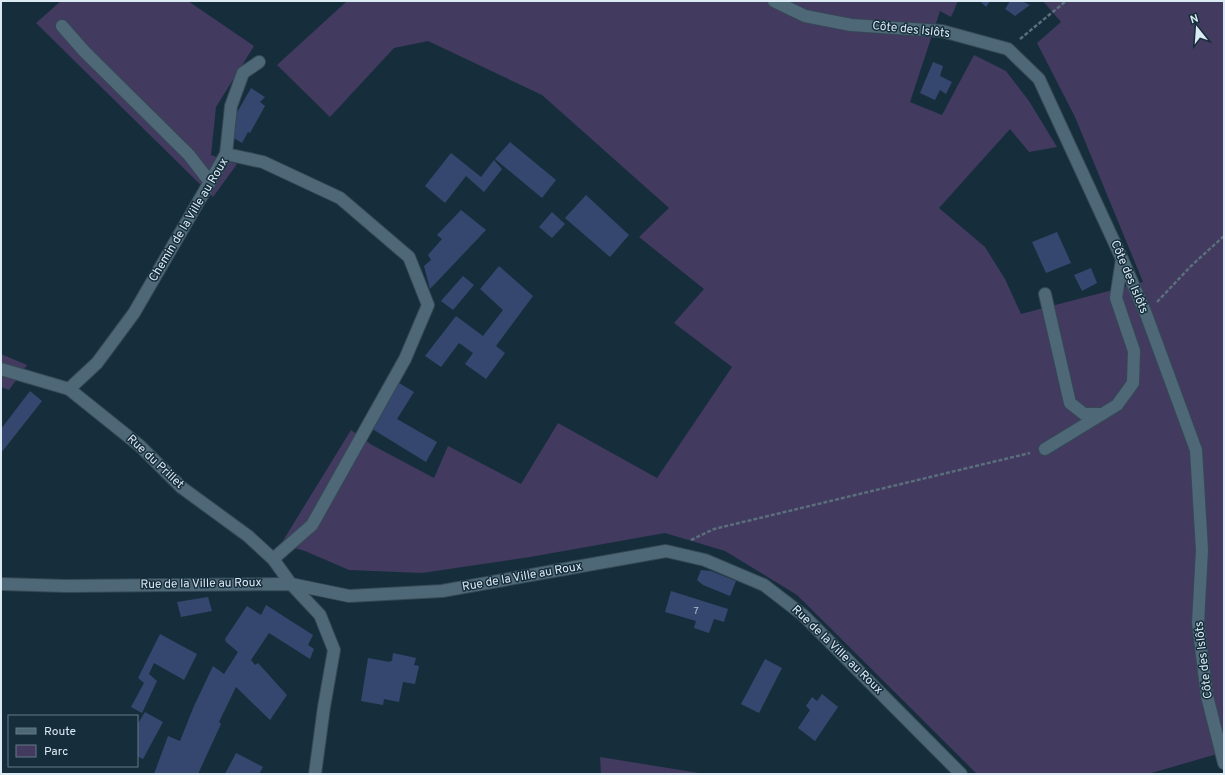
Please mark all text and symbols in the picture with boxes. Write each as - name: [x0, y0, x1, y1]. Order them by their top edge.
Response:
- north arrow: [1177, 8, 1217, 48]
- text: N: [1189, 12, 1200, 27]
- street label: Côte des Islôts: [871, 18, 951, 42]
- street label: Chemin de la Ville au Roux: [146, 155, 232, 285]
- street label: Côte des Islôts: [1106, 238, 1152, 316]
- street label: Rue du Prillet: [123, 431, 187, 493]
- street label: Rue de la Ville au Roux: [461, 559, 583, 595]
- street label: Rue de la Ville au Roux: [140, 575, 262, 593]
- street label: Rue de la Ville au Roux: [788, 602, 886, 698]
- house number: 7: [693, 605, 699, 618]
- street label: Côte des Islôts: [1191, 620, 1217, 700]
- legend: [8, 715, 138, 767]
- text: Route: [44, 724, 76, 740]
- text: Parc: [44, 744, 68, 760]

